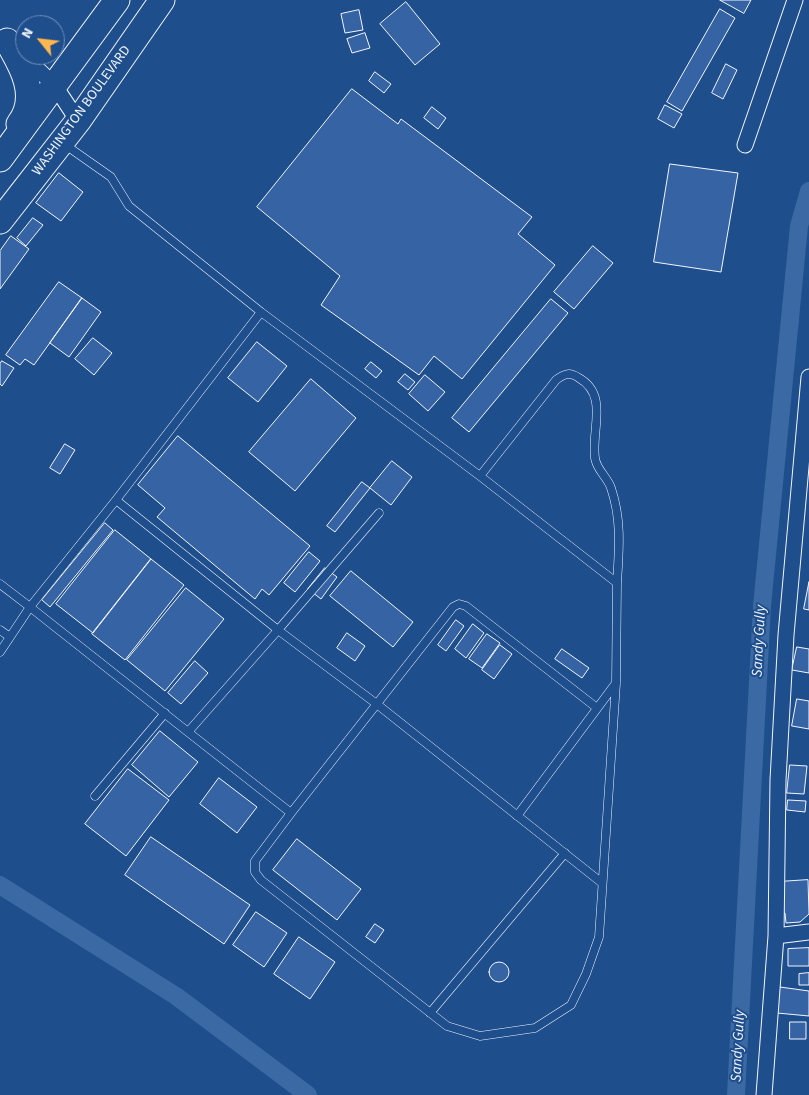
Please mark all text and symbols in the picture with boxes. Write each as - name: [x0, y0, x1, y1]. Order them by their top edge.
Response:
- north arrow: [15, 15, 65, 65]
- text: N: [17, 24, 39, 42]
- street label: WASHINGTON BOULEVARD: [29, 43, 135, 179]
- water label: Sandy Gully: [749, 605, 771, 677]
- water label: Sandy Gully: [728, 1010, 750, 1082]

